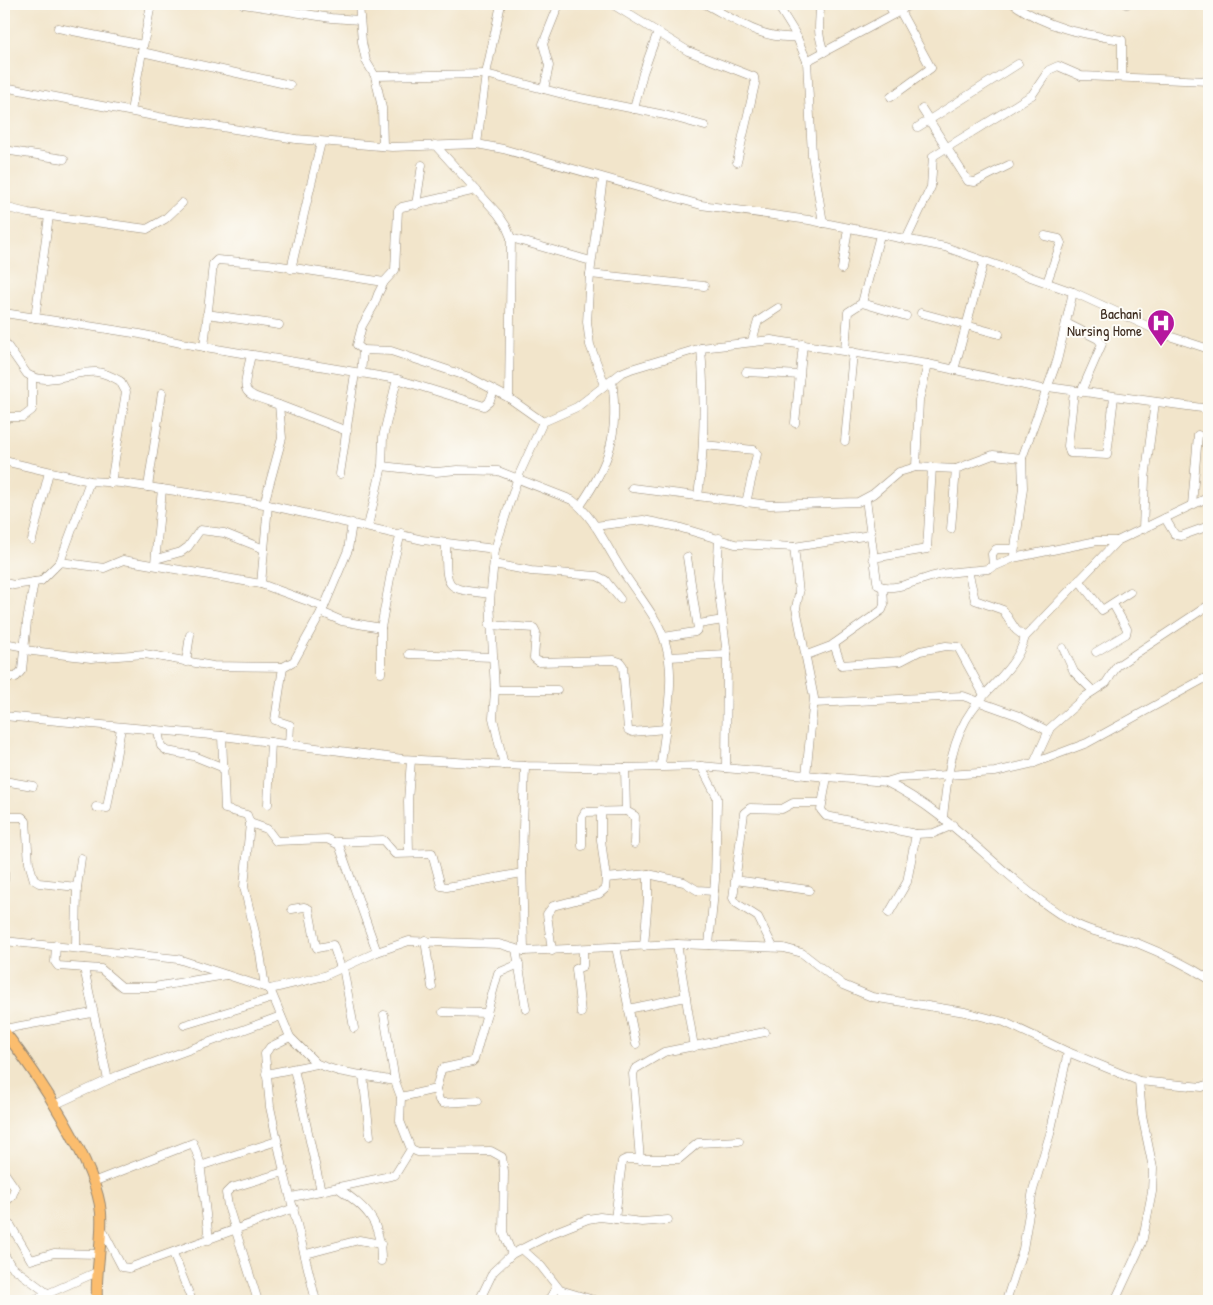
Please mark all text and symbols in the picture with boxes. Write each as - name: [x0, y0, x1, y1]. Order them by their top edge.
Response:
- place label: Bachani Nursing Home: [1067, 303, 1142, 341]
- hospital icon: Bachani Nursing Home: [1146, 308, 1176, 347]

